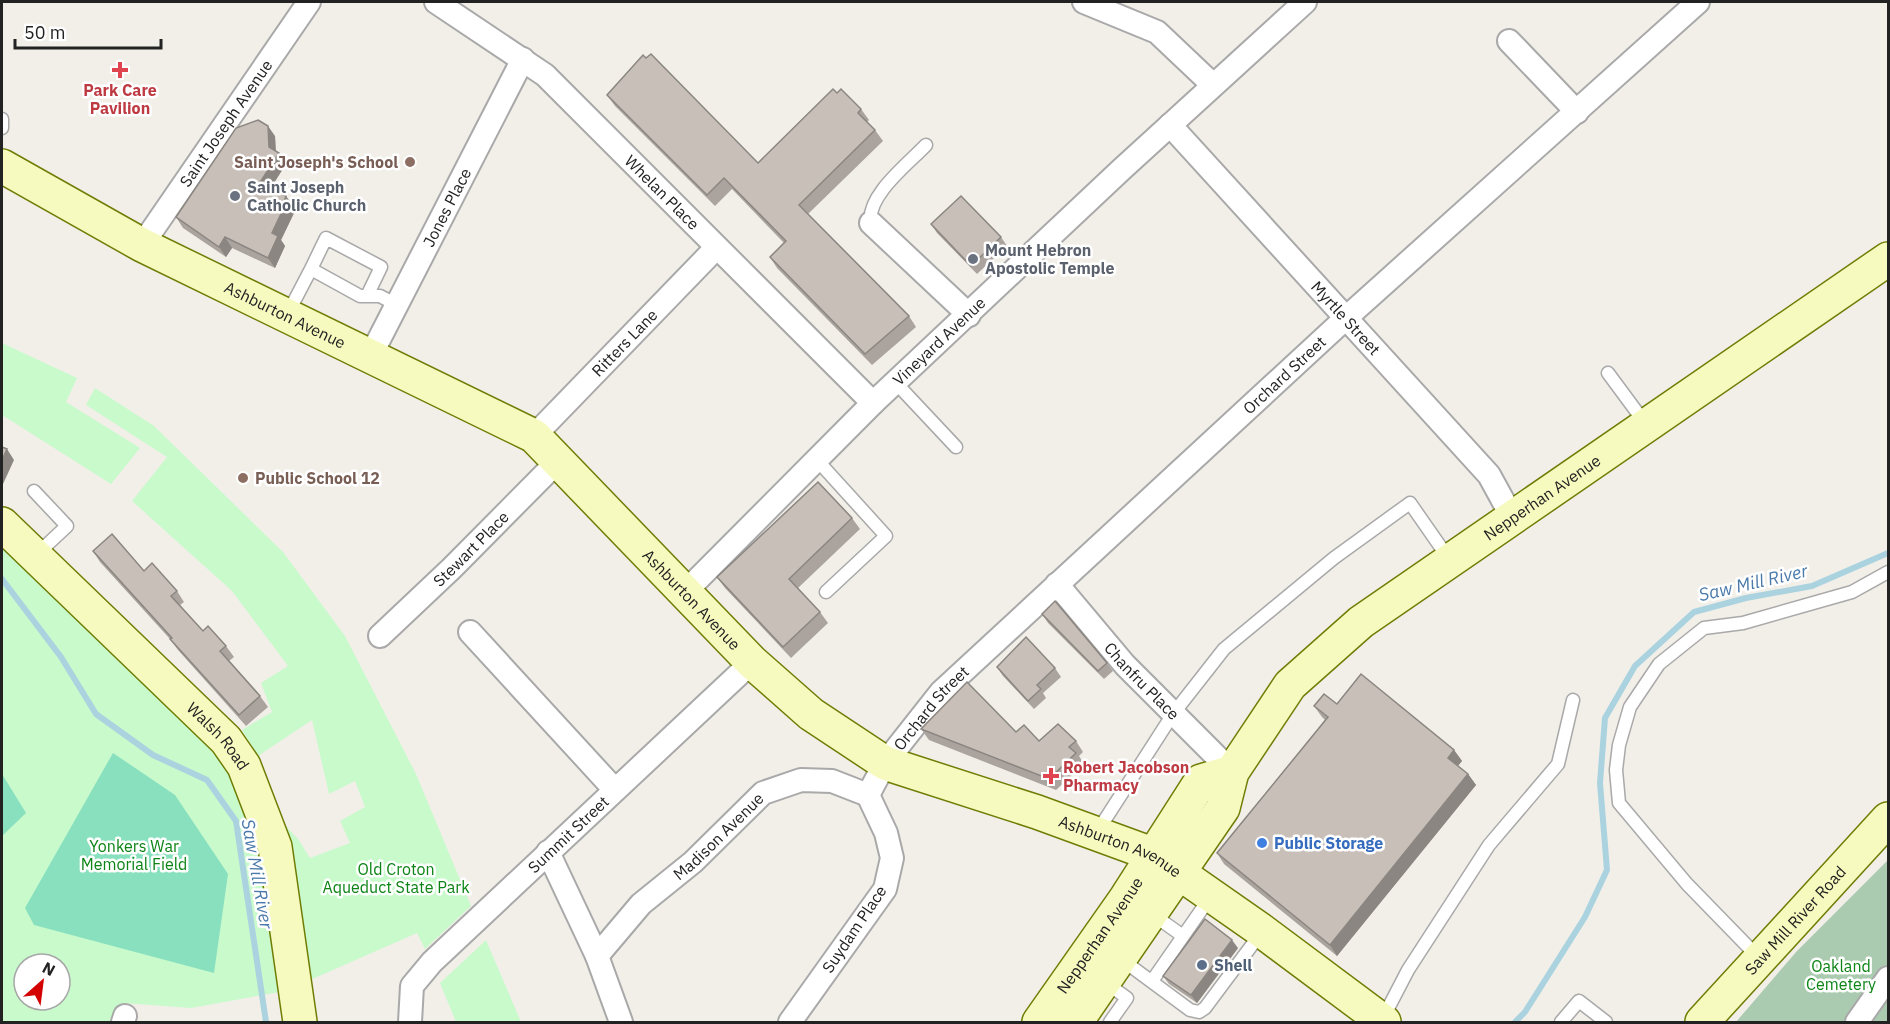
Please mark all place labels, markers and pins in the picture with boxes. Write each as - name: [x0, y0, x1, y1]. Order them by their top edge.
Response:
- marker: Park Care Pavilion: [111, 61, 129, 79]
- place label: Park Care Pavilion: [83, 80, 157, 118]
- place label: Saint Joseph's School: [234, 152, 398, 172]
- marker: Saint Joseph's School: [403, 155, 417, 169]
- place label: Saint Joseph Catholic Church: [247, 177, 366, 215]
- marker: Saint Joseph Catholic Church: [228, 189, 242, 203]
- place label: Mount Hebron Apostolic Temple: [985, 240, 1114, 278]
- marker: Mount Hebron Apostolic Temple: [966, 252, 980, 266]
- place label: Public School 12: [255, 468, 380, 488]
- marker: Public School 12: [236, 471, 250, 485]
- place label: Robert Jacobson Pharmacy: [1063, 757, 1189, 795]
- marker: Robert Jacobson Pharmacy: [1044, 769, 1058, 783]
- place label: Public Storage: [1274, 833, 1383, 853]
- marker: Public Storage: [1255, 836, 1269, 850]
- place label: Shell: [1214, 955, 1252, 975]
- marker: Shell: [1195, 958, 1209, 972]

